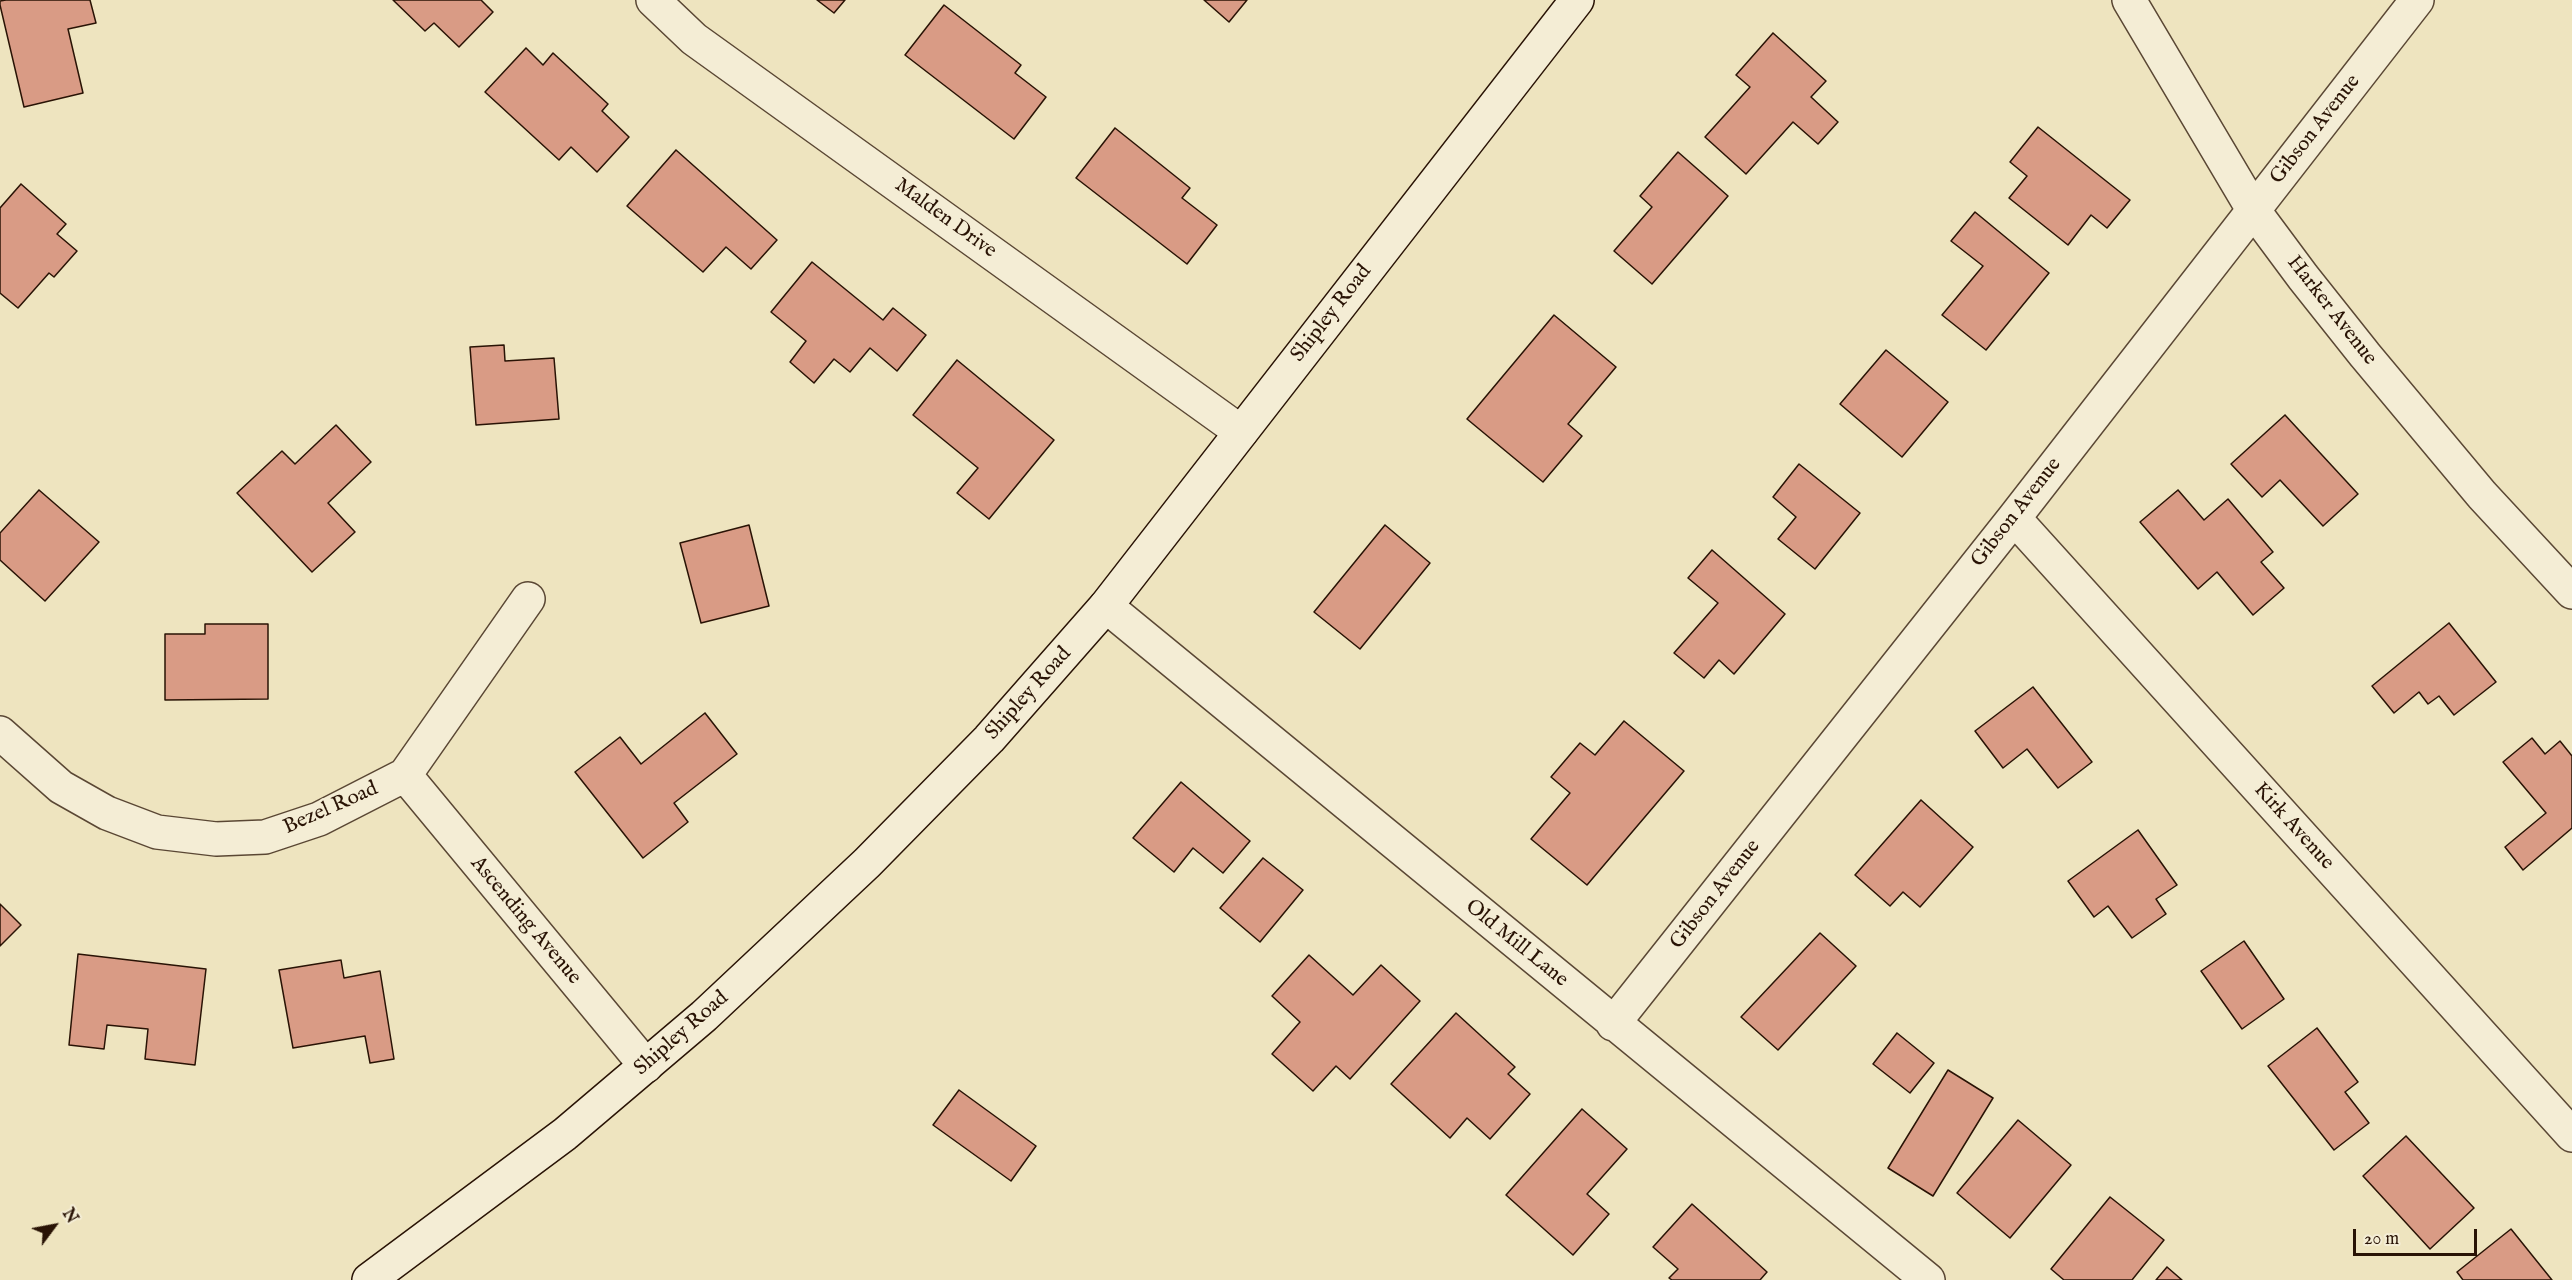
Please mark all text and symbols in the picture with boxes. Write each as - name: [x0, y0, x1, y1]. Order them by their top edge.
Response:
- street label: Gibson Avenue: [2265, 70, 2367, 190]
- street label: Malden Drive: [889, 174, 1001, 264]
- street label: Harker Avenue: [2280, 251, 2382, 371]
- street label: Shipley Road: [1286, 260, 1378, 368]
- street label: Gibson Avenue: [1966, 453, 2068, 573]
- street label: Shipley Road: [981, 642, 1077, 746]
- street label: Bezel Road: [280, 777, 382, 841]
- street label: Kirk Avenue: [2247, 778, 2339, 876]
- street label: Gibson Avenue: [1665, 835, 1767, 955]
- street label: Ascending Avenue: [464, 852, 586, 990]
- street label: Old Mill Lane: [1459, 895, 1573, 993]
- street label: Shipley Road: [630, 986, 734, 1082]
- north arrow: [24, 1196, 84, 1256]
- text: N: [57, 1205, 81, 1228]
- scale bar: [2356, 1217, 2480, 1255]
- text: 20 m: [2364, 1228, 2399, 1251]

